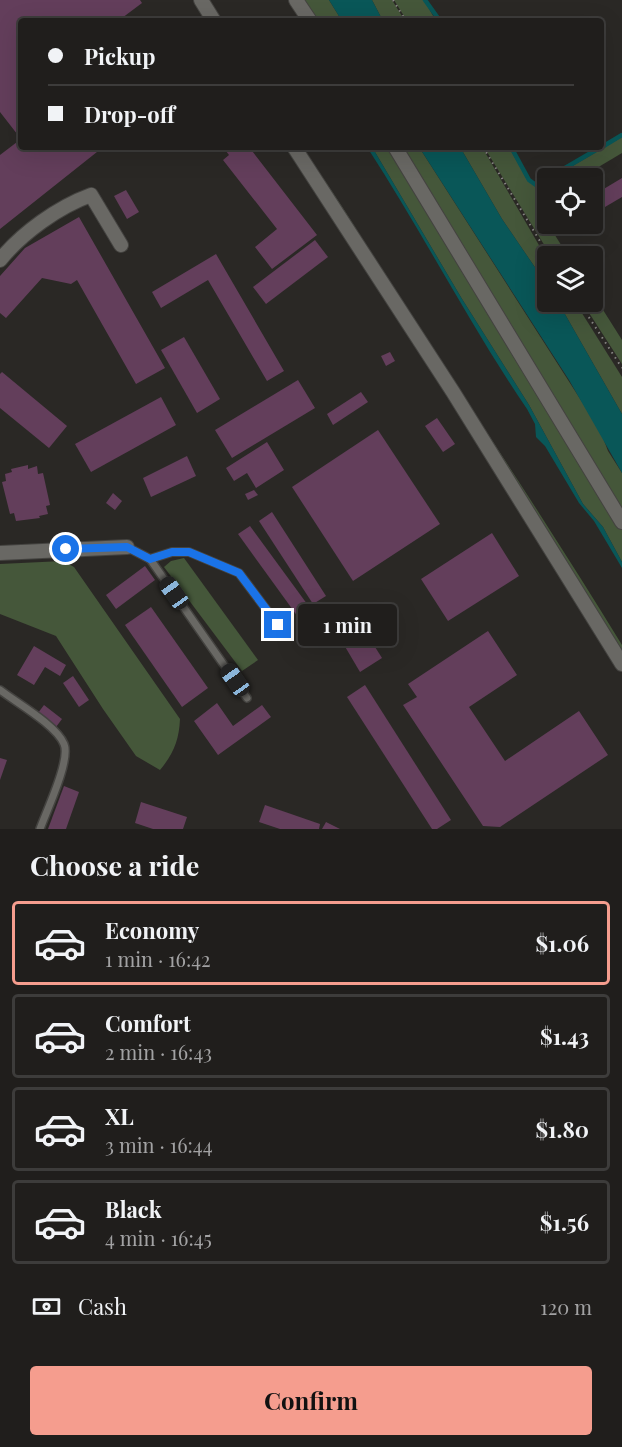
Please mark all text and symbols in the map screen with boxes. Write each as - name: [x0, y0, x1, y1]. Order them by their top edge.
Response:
- text: Pickup: [84, 41, 155, 71]
- text: Drop-off: [84, 99, 175, 129]
- map controls: [537, 168, 603, 312]
- button: locate: [537, 168, 603, 234]
- button: layers: [537, 246, 603, 312]
- route start: [52, 535, 79, 562]
- car: [156, 573, 192, 613]
- callout: 1 min: [299, 604, 398, 646]
- route end: [264, 611, 291, 638]
- text: 1 min: [323, 611, 372, 638]
- car: [217, 660, 253, 700]
- text: Choose a ride: [30, 847, 199, 883]
- text: Economy: [105, 915, 199, 945]
- icon: car: [33, 916, 87, 970]
- text: $1.06: [535, 928, 589, 958]
- text: 1 min · 16:42: [105, 945, 211, 972]
- text: Comfort: [105, 1008, 191, 1038]
- icon: car: [33, 1009, 87, 1063]
- text: $1.43: [540, 1021, 589, 1051]
- text: 2 min · 16:43: [105, 1038, 212, 1065]
- text: XL: [105, 1101, 134, 1131]
- icon: car: [33, 1102, 87, 1156]
- text: $1.80: [535, 1114, 589, 1144]
- text: 3 min · 16:44: [105, 1131, 213, 1158]
- text: Black: [105, 1194, 162, 1224]
- icon: car: [33, 1195, 87, 1249]
- text: $1.56: [540, 1207, 589, 1237]
- text: 4 min · 16:45: [105, 1224, 212, 1251]
- icon: cash: [30, 1290, 63, 1323]
- text: Cash: [78, 1291, 127, 1321]
- text: 120 m: [540, 1293, 592, 1320]
- button: Confirm: [30, 1366, 592, 1435]

